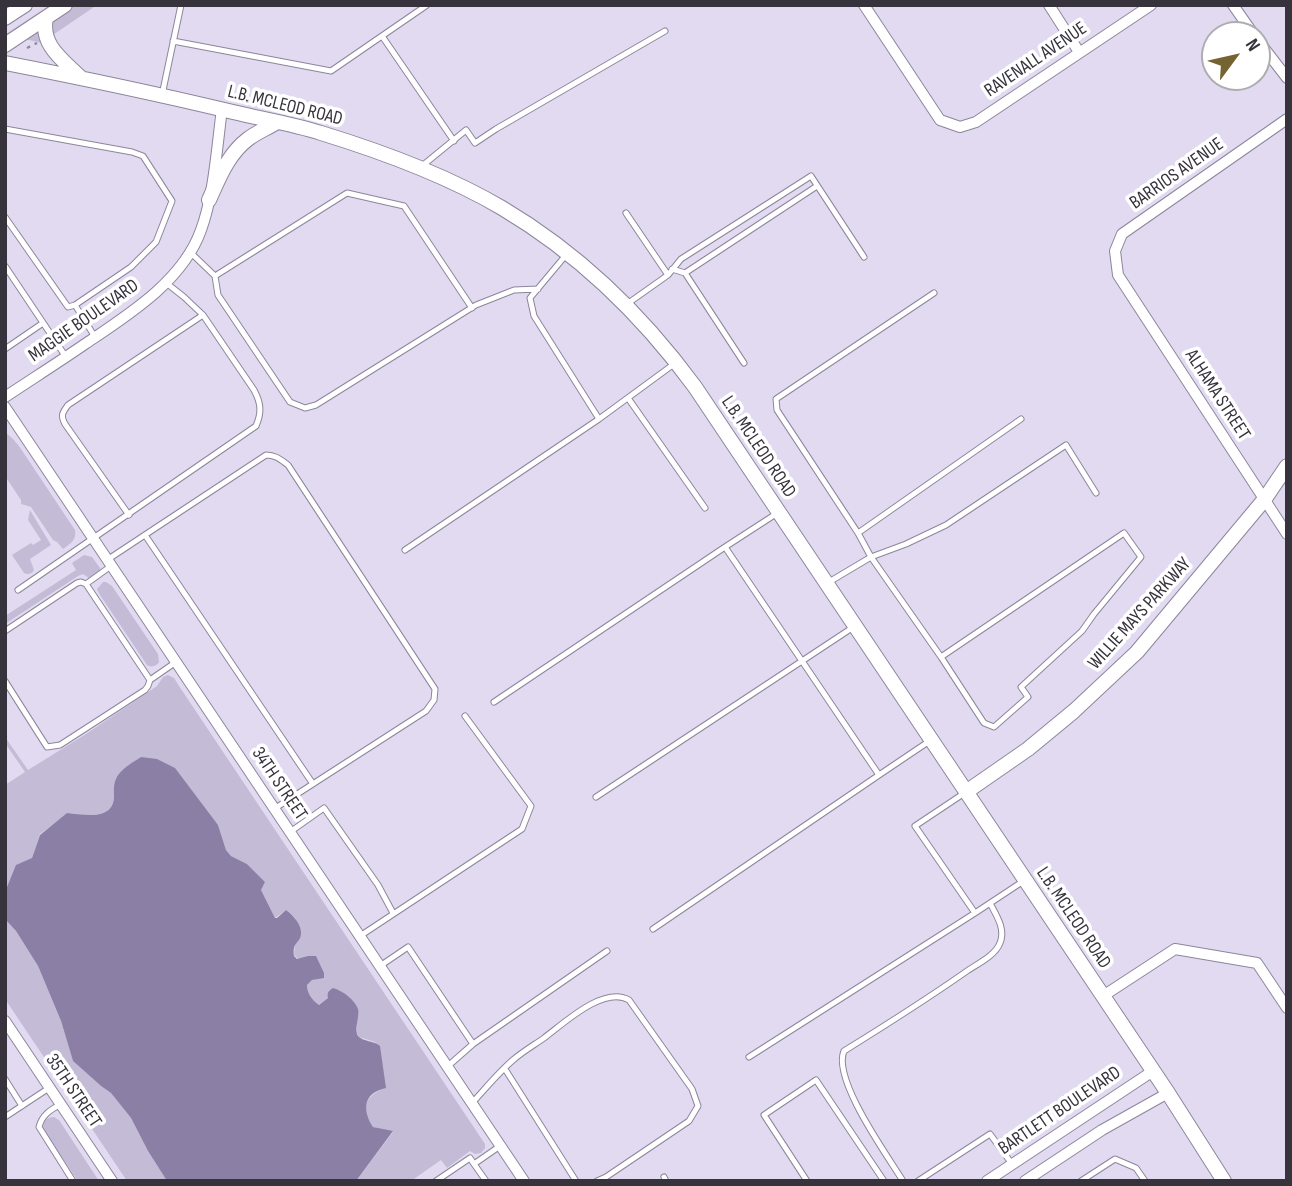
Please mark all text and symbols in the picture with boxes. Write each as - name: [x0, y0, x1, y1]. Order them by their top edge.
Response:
- street label: RAVENALL AVENUE: [981, 17, 1091, 103]
- north arrow: [1201, 21, 1271, 91]
- text: N: [1240, 35, 1265, 56]
- street label: L.B. MCLEOD ROAD: [225, 81, 345, 131]
- street label: BARRIOS AVENUE: [1126, 133, 1228, 215]
- street label: MAGGIE BOULEVARD: [24, 275, 144, 367]
- street label: ALHAMA STREET: [1179, 345, 1255, 445]
- street label: L.B. MCLEOD ROAD: [716, 392, 800, 502]
- street label: WILLIE MAYS PARKWAY: [1084, 553, 1196, 675]
- street label: 34TH STREET: [246, 743, 312, 825]
- street label: L.B. MCLEOD ROAD: [1031, 863, 1115, 973]
- street label: 35TH STREET: [40, 1050, 106, 1132]
- street label: BARTLETT BOULEVARD: [995, 1062, 1125, 1160]

